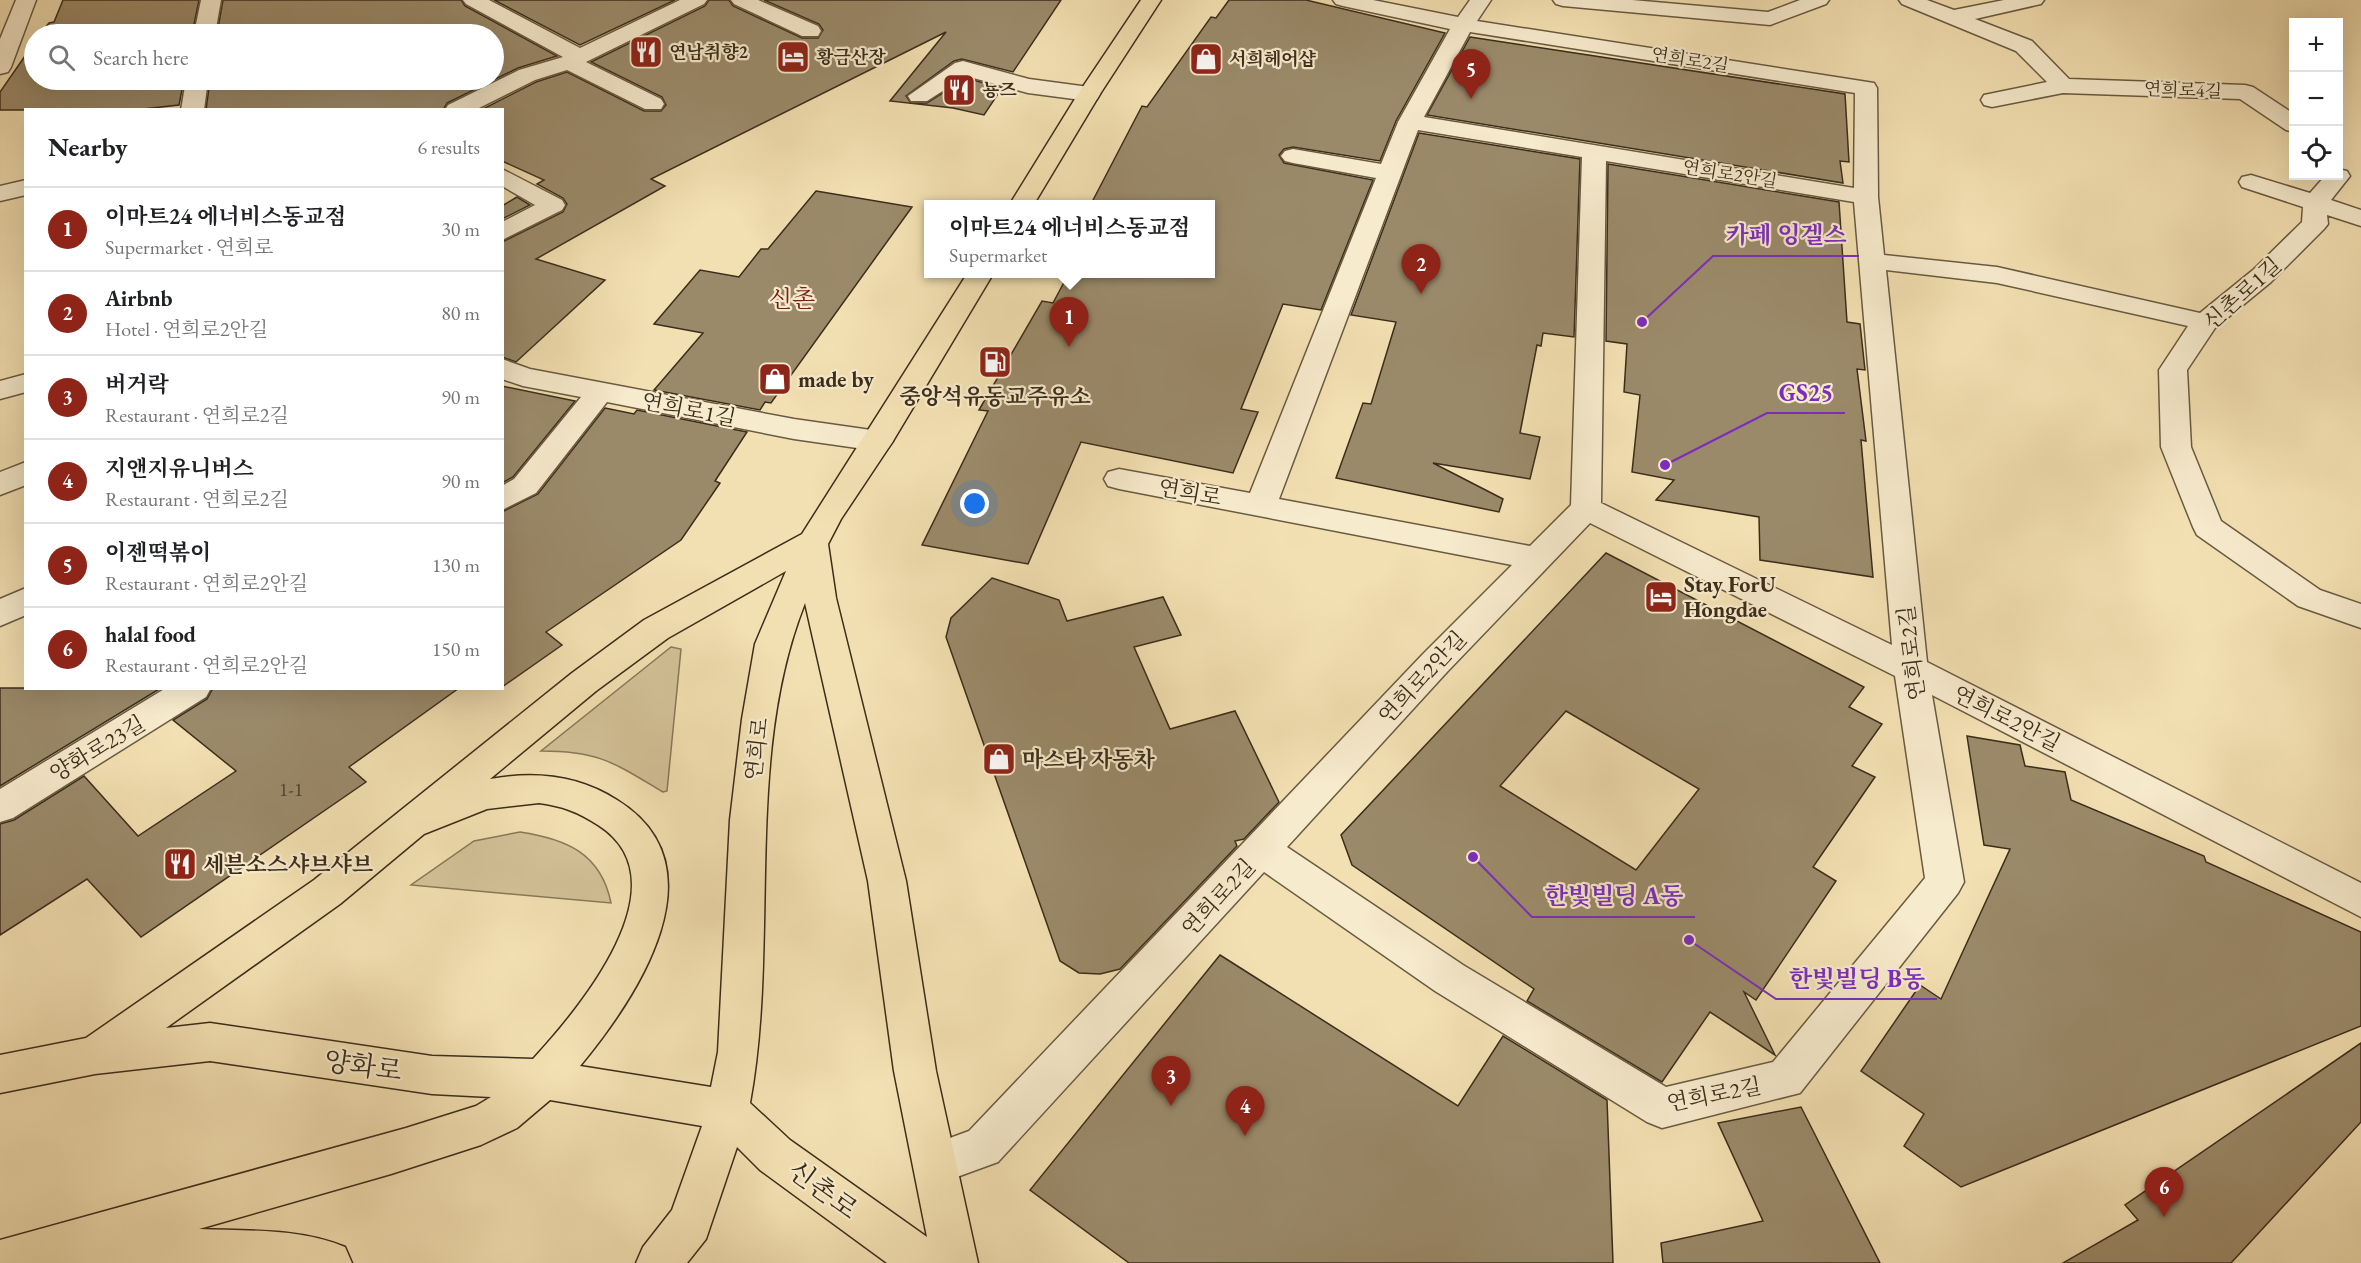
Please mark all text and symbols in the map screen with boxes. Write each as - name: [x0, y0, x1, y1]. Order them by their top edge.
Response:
- map controls: [2289, 18, 2343, 180]
- button: +: [2289, 18, 2343, 72]
- search box: [24, 24, 504, 90]
- restaurant icon: 연남취향2: [628, 34, 664, 70]
- hotel icon: 황금산장: [775, 39, 811, 75]
- place label: 연남취향2: [669, 40, 749, 63]
- icon: search: [45, 41, 78, 74]
- shop icon: 서희헤어샵: [1188, 41, 1224, 77]
- street label: 연희로2길: [1650, 42, 1730, 77]
- text: Search here: [93, 43, 188, 72]
- place label: 황금산장: [816, 45, 886, 68]
- place label: 서희헤어샵: [1229, 47, 1317, 70]
- pin: 5: [1452, 50, 1490, 99]
- restaurant icon: 뇽즈: [941, 72, 977, 108]
- button: −: [2289, 72, 2343, 126]
- street label: 연희로4길: [2144, 77, 2222, 102]
- place label: 뇽즈: [982, 78, 1017, 101]
- button: locate: [2289, 126, 2343, 180]
- text: Nearby: [48, 130, 128, 164]
- text: 6 results: [417, 134, 480, 160]
- street label: 연희로2안길: [1681, 155, 1779, 192]
- popup: [924, 200, 1215, 278]
- text: 이마트24 에너비스동교점: [105, 202, 346, 231]
- text: 이마트24 에너비스동교점: [949, 213, 1190, 242]
- callout: 카페 잉겔스: [1713, 214, 1859, 256]
- text: 1: [62, 216, 73, 242]
- text: 30 m: [441, 216, 480, 242]
- text: 카페 잉겔스: [1725, 219, 1847, 250]
- text: Supermarket · 연희로: [105, 234, 273, 260]
- text: Supermarket: [949, 242, 1047, 268]
- pin: 2: [1402, 244, 1440, 294]
- street label: 신촌로1길: [2197, 251, 2288, 336]
- district label: 신촌: [769, 283, 815, 314]
- text: Airbnb: [105, 284, 172, 313]
- pin: 1: [1050, 298, 1088, 347]
- text: 2: [62, 300, 73, 326]
- text: 80 m: [441, 300, 480, 326]
- text: Hotel · 연희로2안길: [105, 316, 268, 342]
- fuel station icon: 중앙석유동교주유소: [977, 344, 1013, 380]
- shop icon: made by: [757, 361, 793, 397]
- place label: made by: [798, 365, 874, 394]
- text: 버거락: [105, 370, 169, 399]
- callout: GS25: [1767, 371, 1845, 413]
- text: GS25: [1779, 377, 1833, 408]
- place label: 중앙석유동교주유소: [899, 382, 1091, 411]
- text: 3: [62, 384, 73, 410]
- text: 90 m: [441, 384, 480, 410]
- street label: 연희로1길: [639, 386, 739, 433]
- text: Restaurant · 연희로2길: [105, 402, 289, 428]
- text: 지앤지유니버스: [105, 454, 254, 483]
- text: 4: [62, 468, 73, 494]
- text: 90 m: [441, 468, 480, 494]
- street label: 연희로: [1156, 473, 1224, 512]
- text: Restaurant · 연희로2길: [105, 486, 289, 512]
- your location: [960, 489, 989, 518]
- text: 이젠떡볶이: [105, 538, 211, 567]
- text: 5: [62, 552, 73, 578]
- text: 130 m: [432, 552, 480, 578]
- text: Restaurant · 연희로2안길: [105, 570, 308, 596]
- place label: Stay ForU Hongdae: [1684, 570, 1776, 624]
- hotel icon: Stay ForU Hongdae: [1643, 579, 1679, 615]
- street label: 연희로2길: [1891, 604, 1932, 702]
- text: halal food: [105, 620, 196, 649]
- street label: 연희로2안길: [1372, 625, 1473, 730]
- text: 6: [62, 636, 73, 662]
- text: 150 m: [432, 636, 480, 662]
- text: Restaurant · 연희로2안길: [105, 652, 308, 678]
- street label: 연희로2안길: [1948, 679, 2065, 758]
- street label: 양화로23길: [44, 709, 150, 788]
- street label: 연희로: [738, 716, 775, 782]
- shop icon: 마스타 자동차: [981, 741, 1017, 777]
- place label: 마스타 자동차: [1022, 745, 1155, 774]
- house number: 1-1: [279, 776, 303, 802]
- restaurant icon: 세븐소스샤브샤브: [162, 846, 198, 882]
- place label: 세븐소스샤브샤브: [203, 850, 374, 879]
- street label: 연희로2길: [1175, 853, 1262, 942]
- callout: 한빛빌딩 A동: [1532, 875, 1695, 917]
- text: 한빛빌딩 A동: [1545, 880, 1683, 911]
- callout: 한빛빌딩 B동: [1776, 957, 1937, 999]
- text: 한빛빌딩 B동: [1789, 963, 1925, 994]
- street label: 양화로: [322, 1043, 404, 1088]
- pin: 3: [1152, 1056, 1190, 1106]
- street label: 연희로2길: [1664, 1071, 1764, 1118]
- pin: 4: [1226, 1086, 1264, 1136]
- street label: 신촌로: [781, 1152, 865, 1227]
- pin: 6: [2144, 1168, 2184, 1217]

